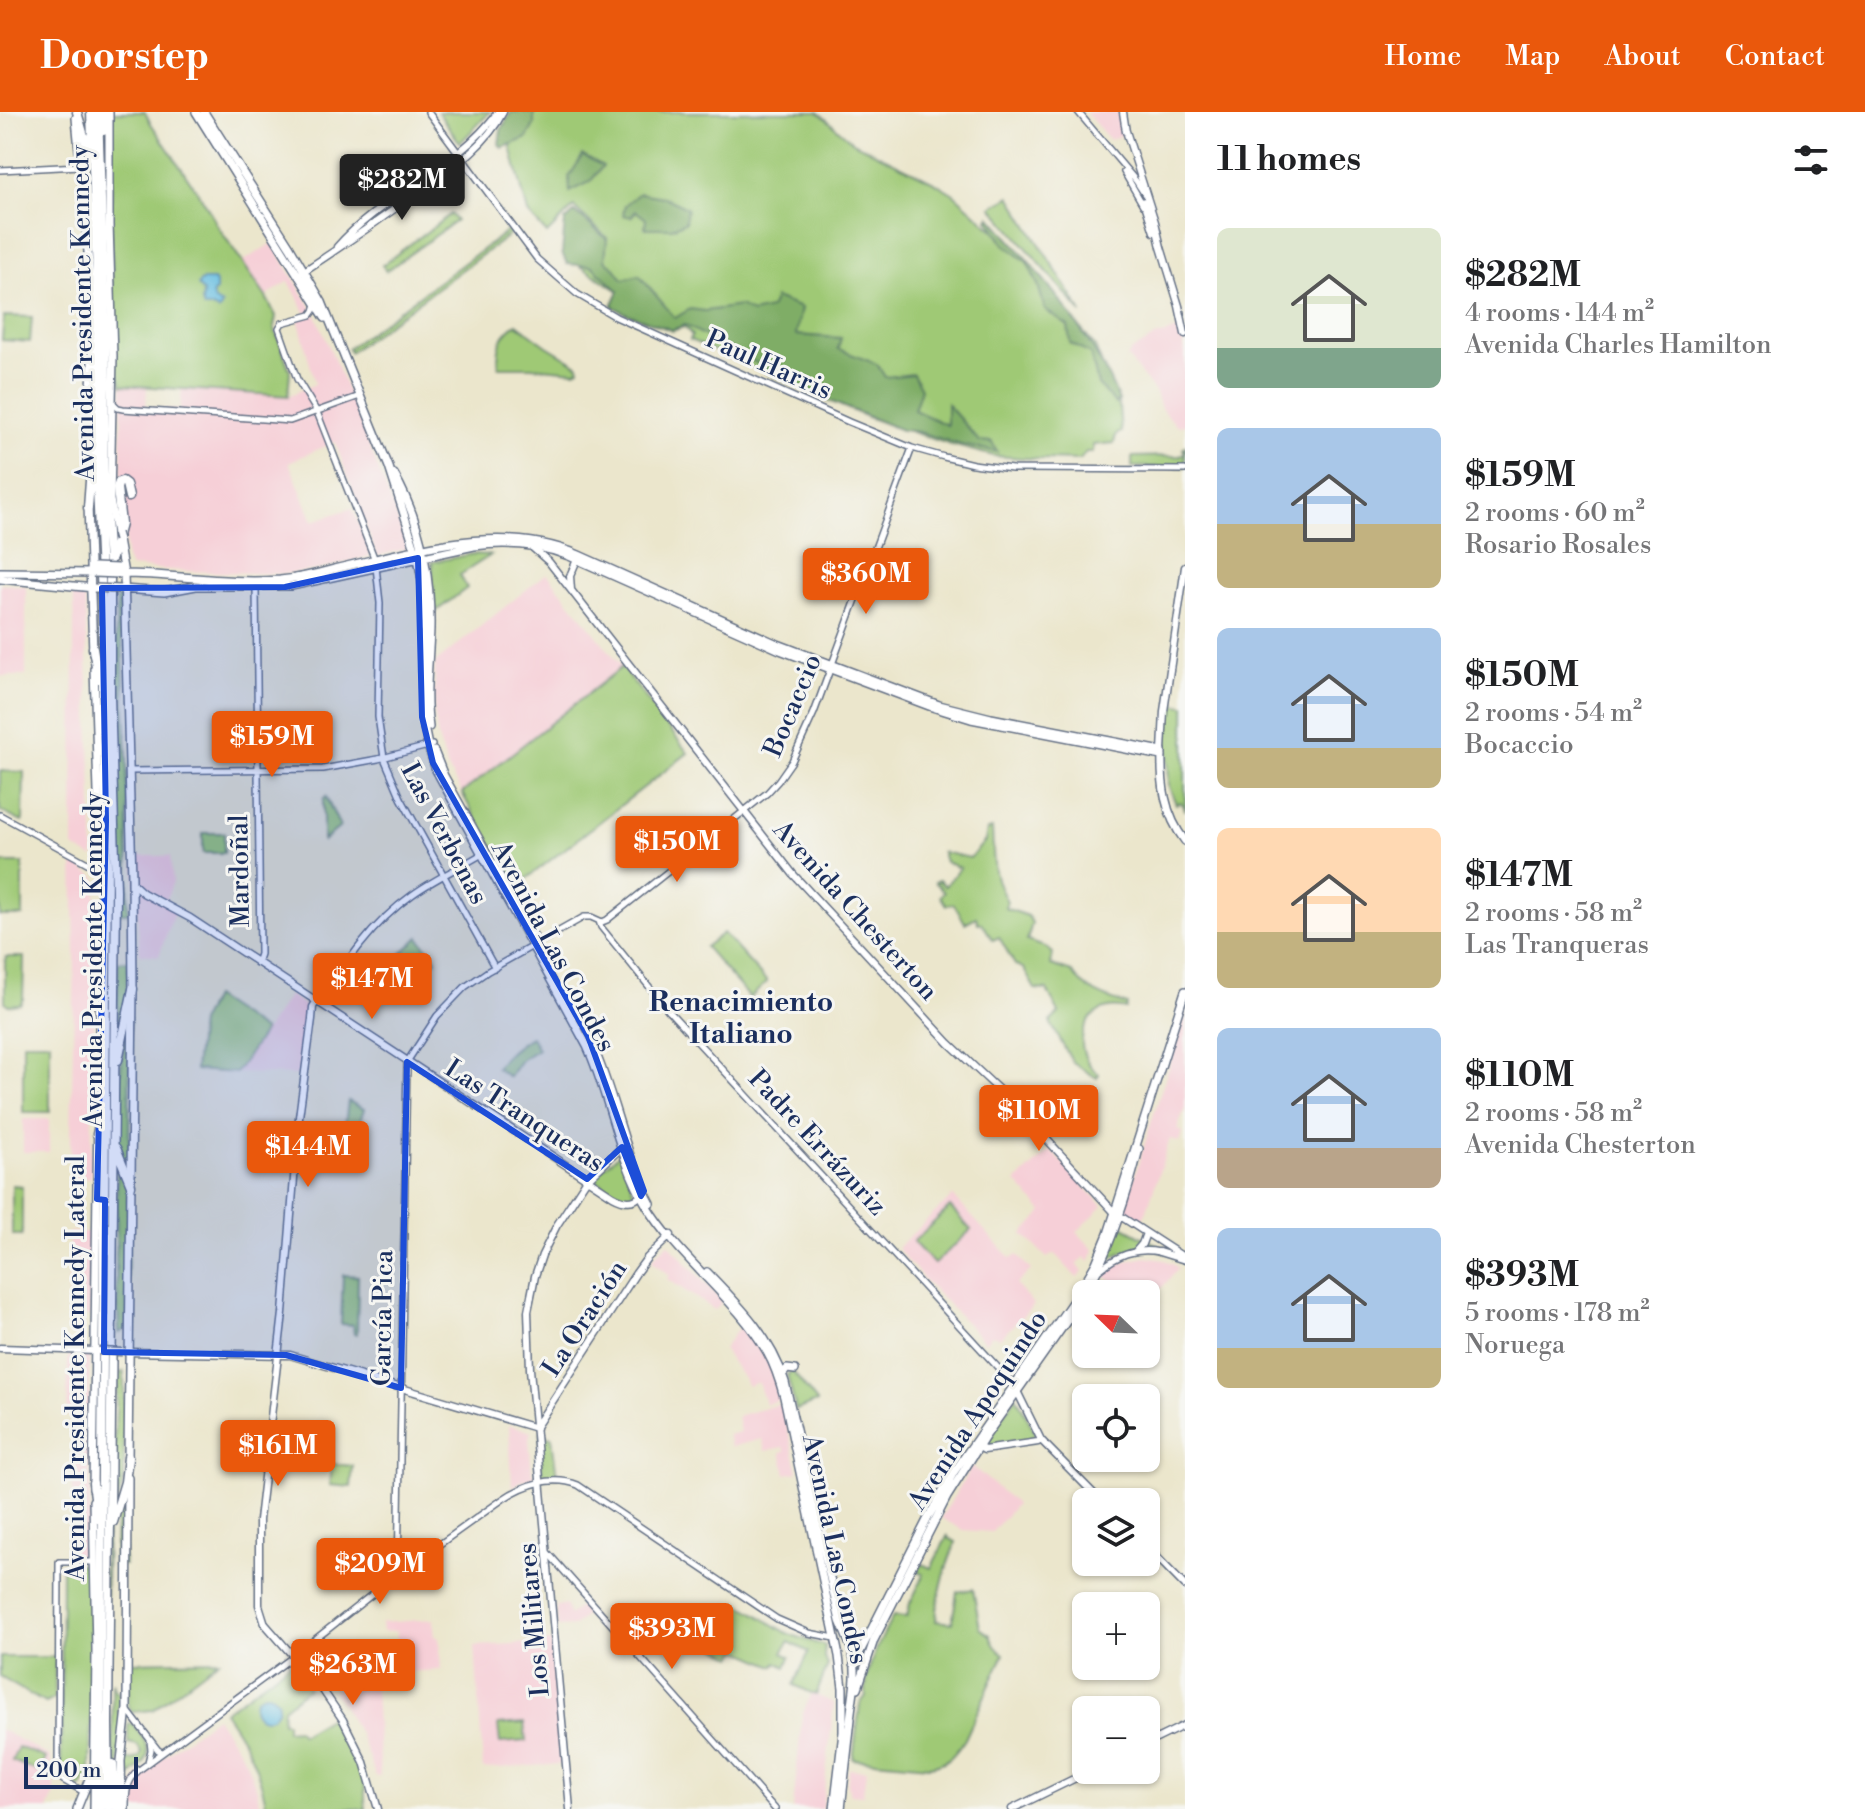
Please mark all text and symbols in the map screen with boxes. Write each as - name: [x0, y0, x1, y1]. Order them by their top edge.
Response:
- text: Doorstep: [40, 33, 209, 80]
- text: Home: [1385, 39, 1461, 74]
- text: Map: [1505, 39, 1560, 74]
- text: About: [1604, 39, 1681, 74]
- text: Contact: [1725, 39, 1825, 74]
- icon: filters: [1789, 138, 1833, 182]
- text: 11 homes: [1217, 139, 1361, 181]
- street label: Avenida Presidente Kennedy: [64, 144, 102, 482]
- pin: $282M: [346, 154, 458, 222]
- text: $282M: [358, 164, 446, 196]
- text: $282M: [1465, 255, 1581, 297]
- icon: home: [1281, 260, 1377, 356]
- text: 4 rooms · 144 m²: [1465, 297, 1654, 329]
- street label: Paul Harris: [700, 323, 837, 407]
- text: Avenida Charles Hamilton: [1465, 329, 1772, 361]
- text: $159M: [1465, 455, 1576, 497]
- icon: home: [1281, 460, 1377, 556]
- text: 2 rooms · 60 m²: [1465, 497, 1645, 529]
- text: Rosario Rosales: [1465, 529, 1651, 561]
- pin: $360M: [810, 548, 922, 616]
- text: $360M: [821, 558, 911, 590]
- street label: Bocaccio: [757, 649, 829, 763]
- text: $150M: [1465, 655, 1579, 697]
- icon: home: [1281, 660, 1377, 756]
- text: 2 rooms · 54 m²: [1465, 697, 1642, 729]
- pin: $159M: [216, 711, 328, 779]
- text: $159M: [230, 721, 314, 753]
- text: Bocaccio: [1465, 729, 1574, 761]
- street label: Las Verbenas: [393, 757, 495, 910]
- street label: Avenida Presidente Kennedy: [78, 792, 110, 1129]
- street label: Avenida Chesterton: [765, 813, 944, 1007]
- street label: Mardoñal: [223, 814, 257, 928]
- pin: $150M: [621, 816, 733, 884]
- text: $150M: [633, 826, 721, 858]
- street label: Avenida Las Condes: [484, 835, 622, 1057]
- text: $147M: [1465, 855, 1573, 897]
- icon: home: [1281, 860, 1377, 956]
- text: 2 rooms · 58 m²: [1465, 897, 1642, 929]
- text: Las Tranqueras: [1465, 929, 1649, 961]
- pin: $147M: [316, 953, 428, 1021]
- text: $147M: [331, 963, 413, 995]
- district label: Renacimiento Italiano: [649, 985, 833, 1052]
- street label: Las Tranqueras: [439, 1052, 610, 1179]
- text: $110M: [1465, 1055, 1574, 1097]
- icon: home: [1281, 1060, 1377, 1156]
- street label: Padre Errázuriz: [741, 1063, 893, 1222]
- pin: $110M: [983, 1085, 1095, 1153]
- text: $110M: [997, 1095, 1081, 1127]
- text: 2 rooms · 58 m²: [1465, 1097, 1642, 1129]
- pin: $144M: [252, 1121, 364, 1189]
- text: Avenida Chesterton: [1465, 1129, 1696, 1161]
- text: $144M: [265, 1131, 351, 1163]
- street label: Avenida Presidente Kennedy Lateral: [60, 1155, 92, 1582]
- street label: García Pica: [366, 1249, 400, 1386]
- street label: La Oración: [535, 1254, 634, 1383]
- text: $393M: [1465, 1255, 1579, 1297]
- icon: home: [1281, 1260, 1377, 1356]
- north arrow: [1072, 1280, 1160, 1368]
- map controls: [1072, 1280, 1160, 1784]
- text: 5 rooms · 178 m²: [1465, 1297, 1650, 1329]
- street label: Avenida Apoquindo: [901, 1305, 1054, 1517]
- text: Noruega: [1465, 1329, 1565, 1361]
- button: locate: [1072, 1384, 1160, 1472]
- pin: $161M: [222, 1420, 334, 1488]
- text: $161M: [238, 1430, 318, 1462]
- street label: Avenida Las Condes: [795, 1430, 875, 1667]
- button: layers: [1072, 1488, 1160, 1576]
- pin: $209M: [324, 1538, 436, 1606]
- street label: Los Militares: [511, 1542, 557, 1698]
- text: $209M: [334, 1548, 426, 1580]
- button: +: [1072, 1592, 1160, 1680]
- pin: $393M: [616, 1603, 728, 1671]
- text: $393M: [628, 1613, 716, 1645]
- pin: $263M: [297, 1639, 409, 1707]
- text: $263M: [309, 1649, 397, 1681]
- button: −: [1072, 1696, 1160, 1784]
- scale bar: [24, 1753, 138, 1789]
- text: 200 m: [36, 1757, 102, 1784]

